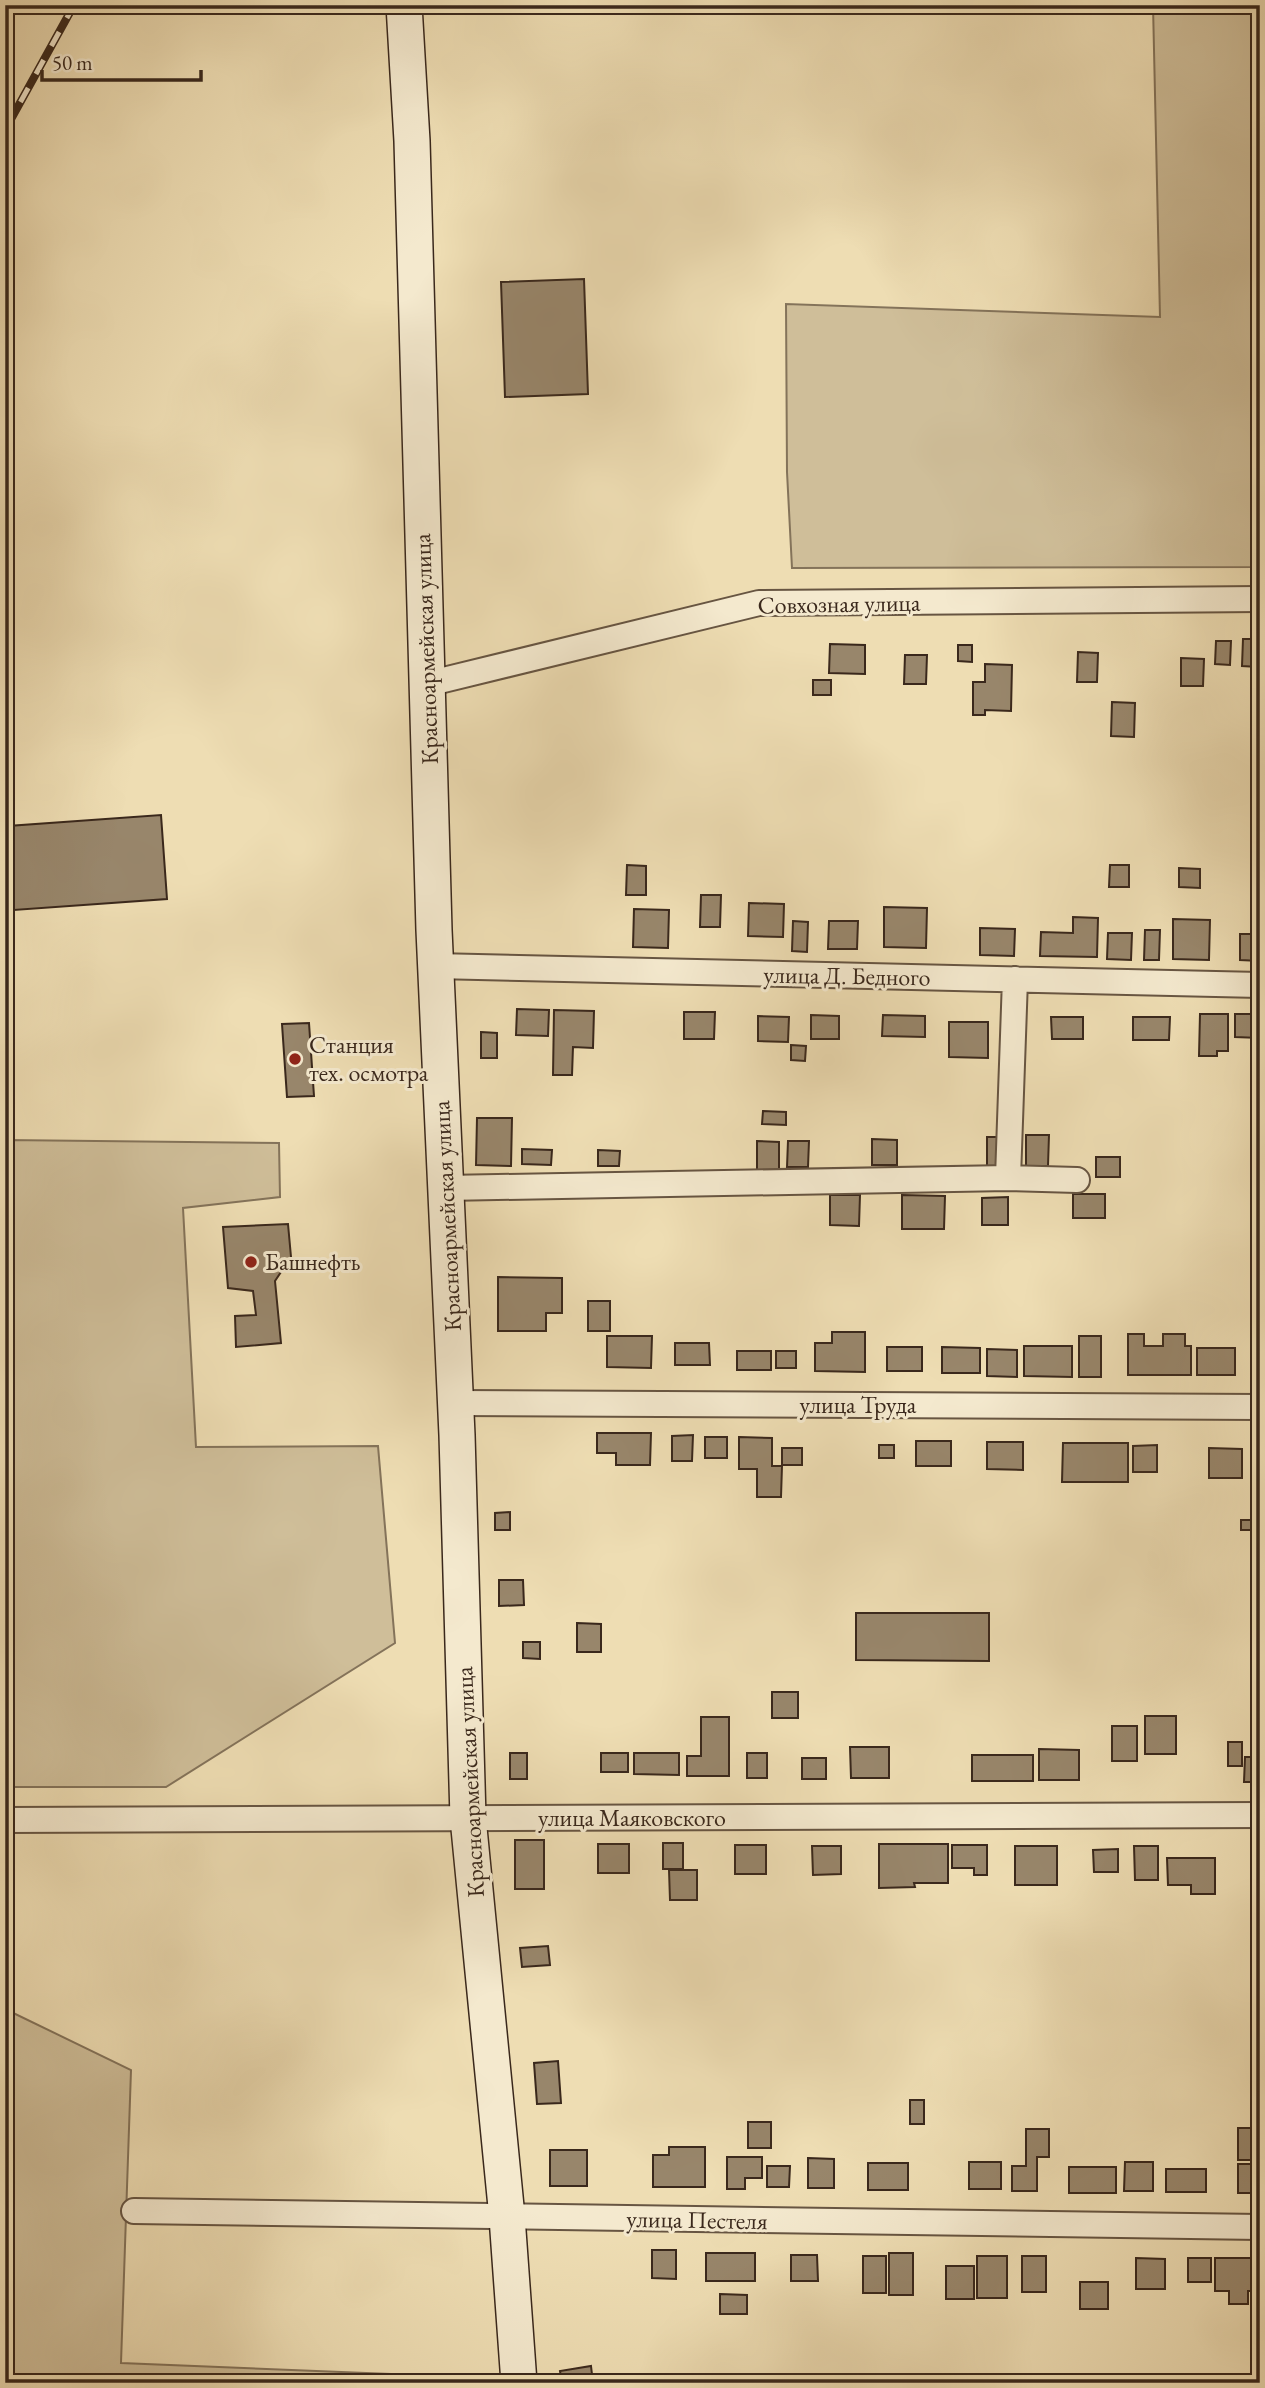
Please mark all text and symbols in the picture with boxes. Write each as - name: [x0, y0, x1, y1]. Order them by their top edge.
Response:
- scale bar: [42, 38, 201, 82]
- text: 50 m: [52, 49, 93, 76]
- street label: Красноармейская улица: [406, 533, 445, 765]
- street label: Совхозная улица: [757, 587, 921, 620]
- street label: улица Д. Бедного: [763, 959, 931, 992]
- place label: Станция тех. осмотра: [309, 1029, 429, 1088]
- marker: Станция тех. осмотра: [287, 1051, 303, 1067]
- street label: Красноармейская улица: [425, 1099, 468, 1332]
- place label: Башнефть: [265, 1246, 360, 1277]
- marker: Башнефть: [243, 1254, 259, 1270]
- street label: улица Труда: [800, 1389, 917, 1420]
- street label: Красноармейская улица: [448, 1665, 491, 1898]
- street label: улица Маяковского: [538, 1802, 726, 1833]
- street label: улица Пестеля: [626, 2203, 768, 2236]

